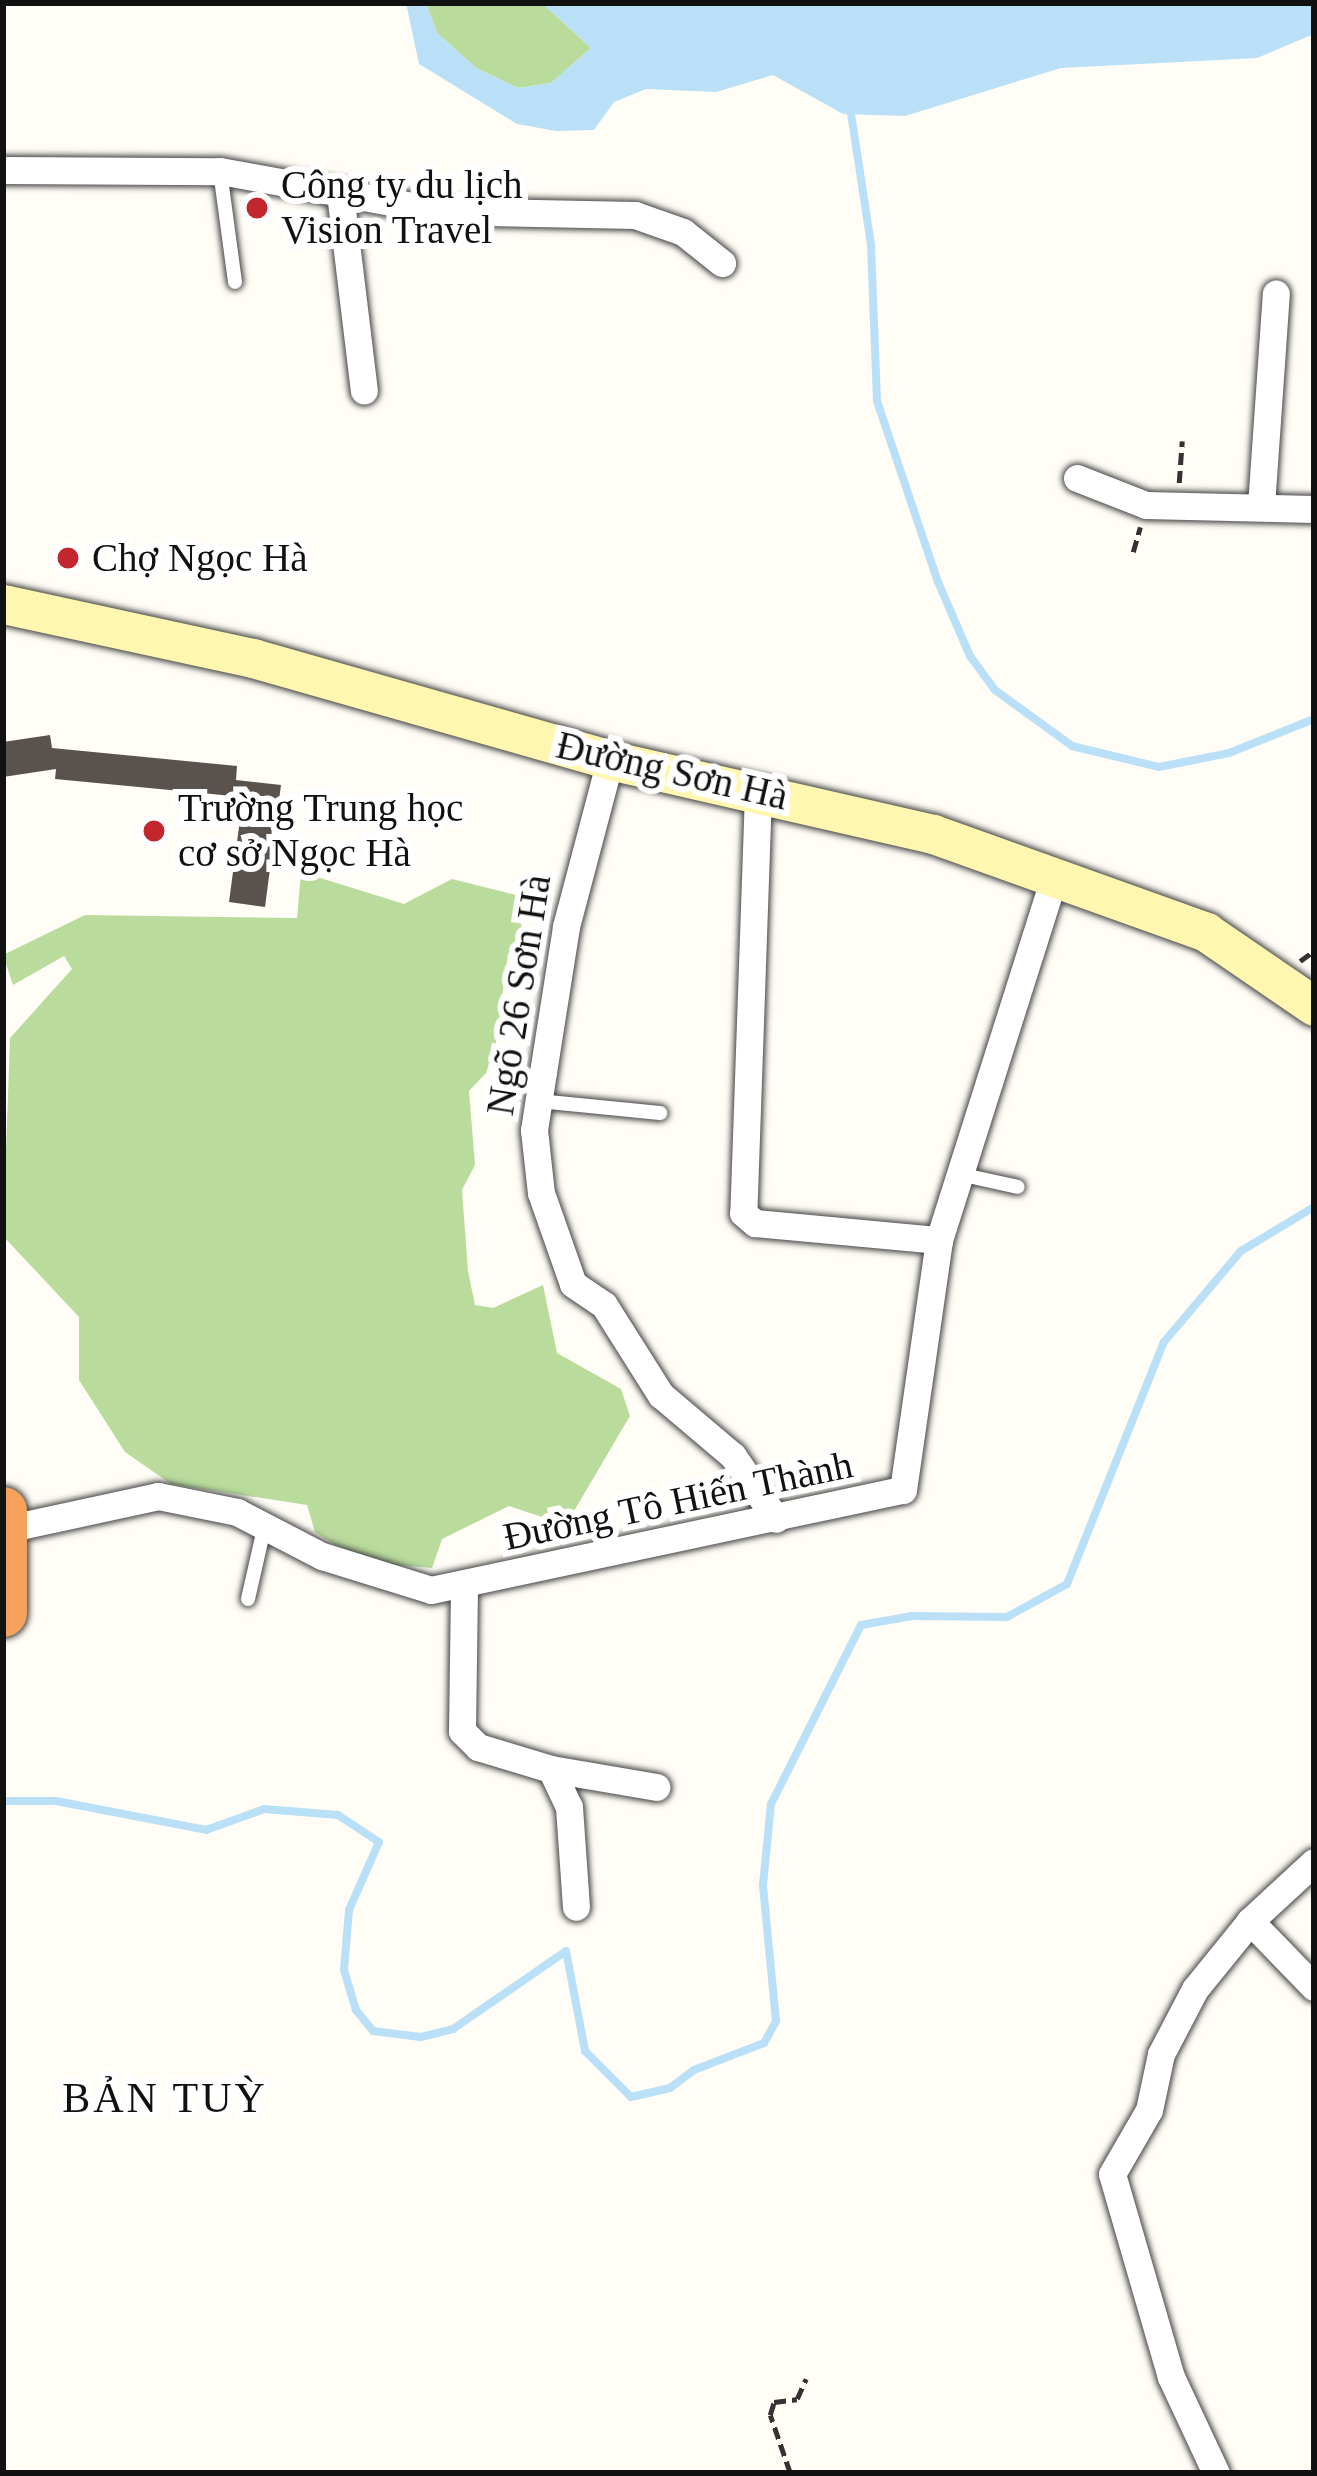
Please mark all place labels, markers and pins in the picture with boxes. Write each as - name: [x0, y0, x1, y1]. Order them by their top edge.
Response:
- place label: Công ty du lịch Vision Travel: [281, 163, 523, 254]
- marker: Công ty du lịch Vision Travel: [244, 195, 270, 221]
- place label: Chợ Ngọc Hà: [92, 535, 308, 581]
- marker: Chợ Ngọc Hà: [55, 545, 81, 571]
- place label: Trường Trung học cơ sở Ngọc Hà: [178, 786, 464, 877]
- marker: Trường Trung học cơ sở Ngọc Hà: [141, 818, 167, 844]

